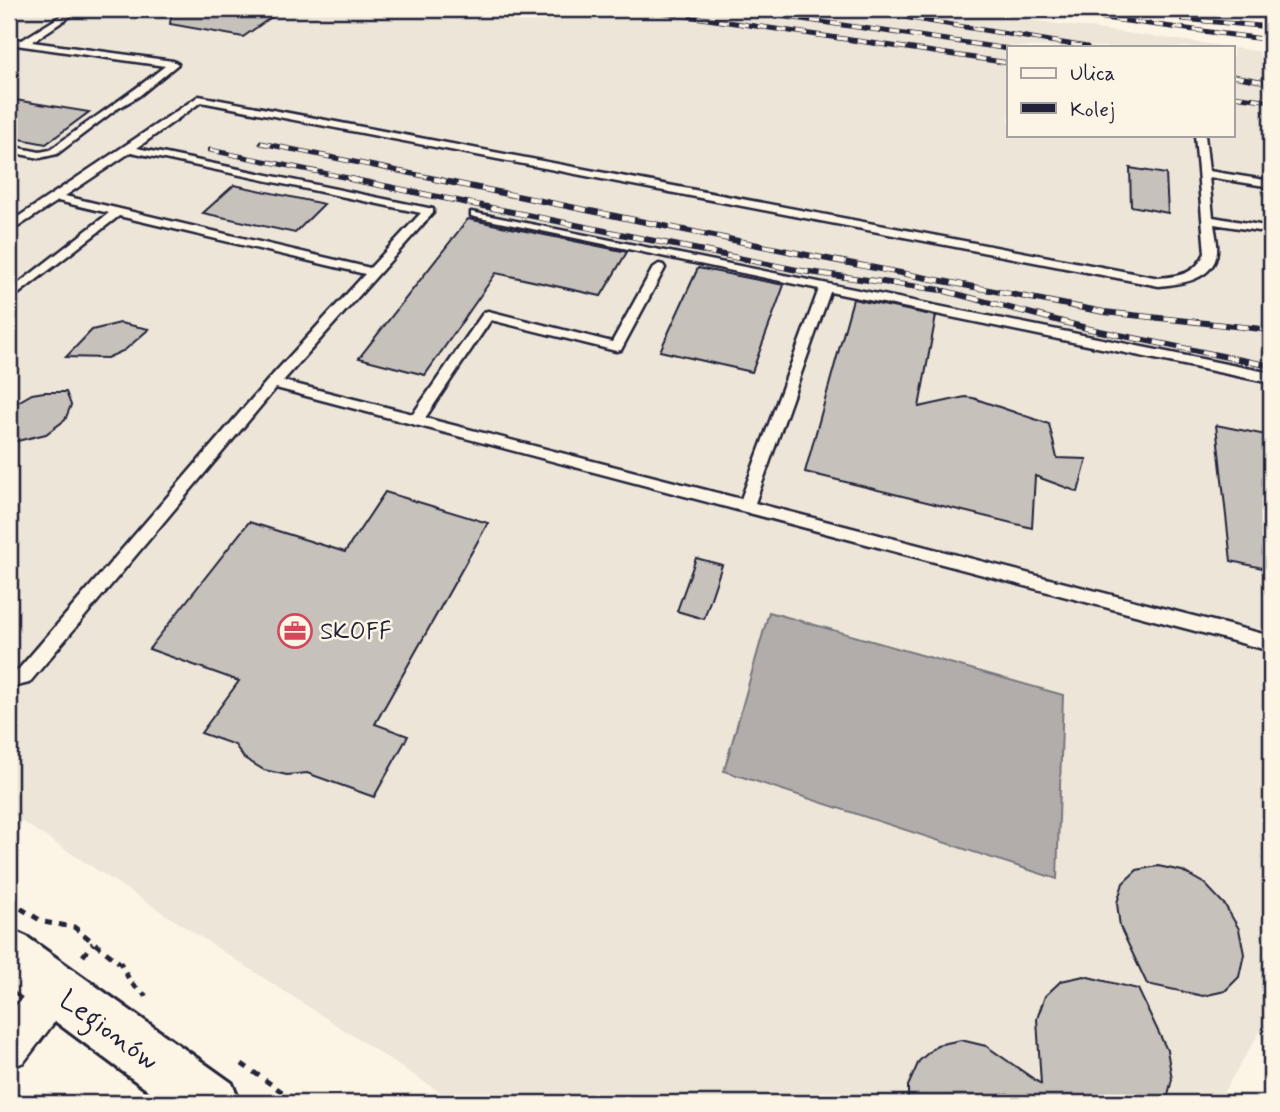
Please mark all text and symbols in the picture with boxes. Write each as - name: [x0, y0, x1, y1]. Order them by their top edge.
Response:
- legend: [1007, 46, 1234, 136]
- text: Ulica: [1070, 60, 1115, 88]
- text: Kolej: [1070, 96, 1115, 124]
- office icon: SKOFF: [276, 612, 314, 650]
- place label: SKOFF: [320, 617, 392, 648]
- street label: Legionów: [49, 982, 166, 1082]

